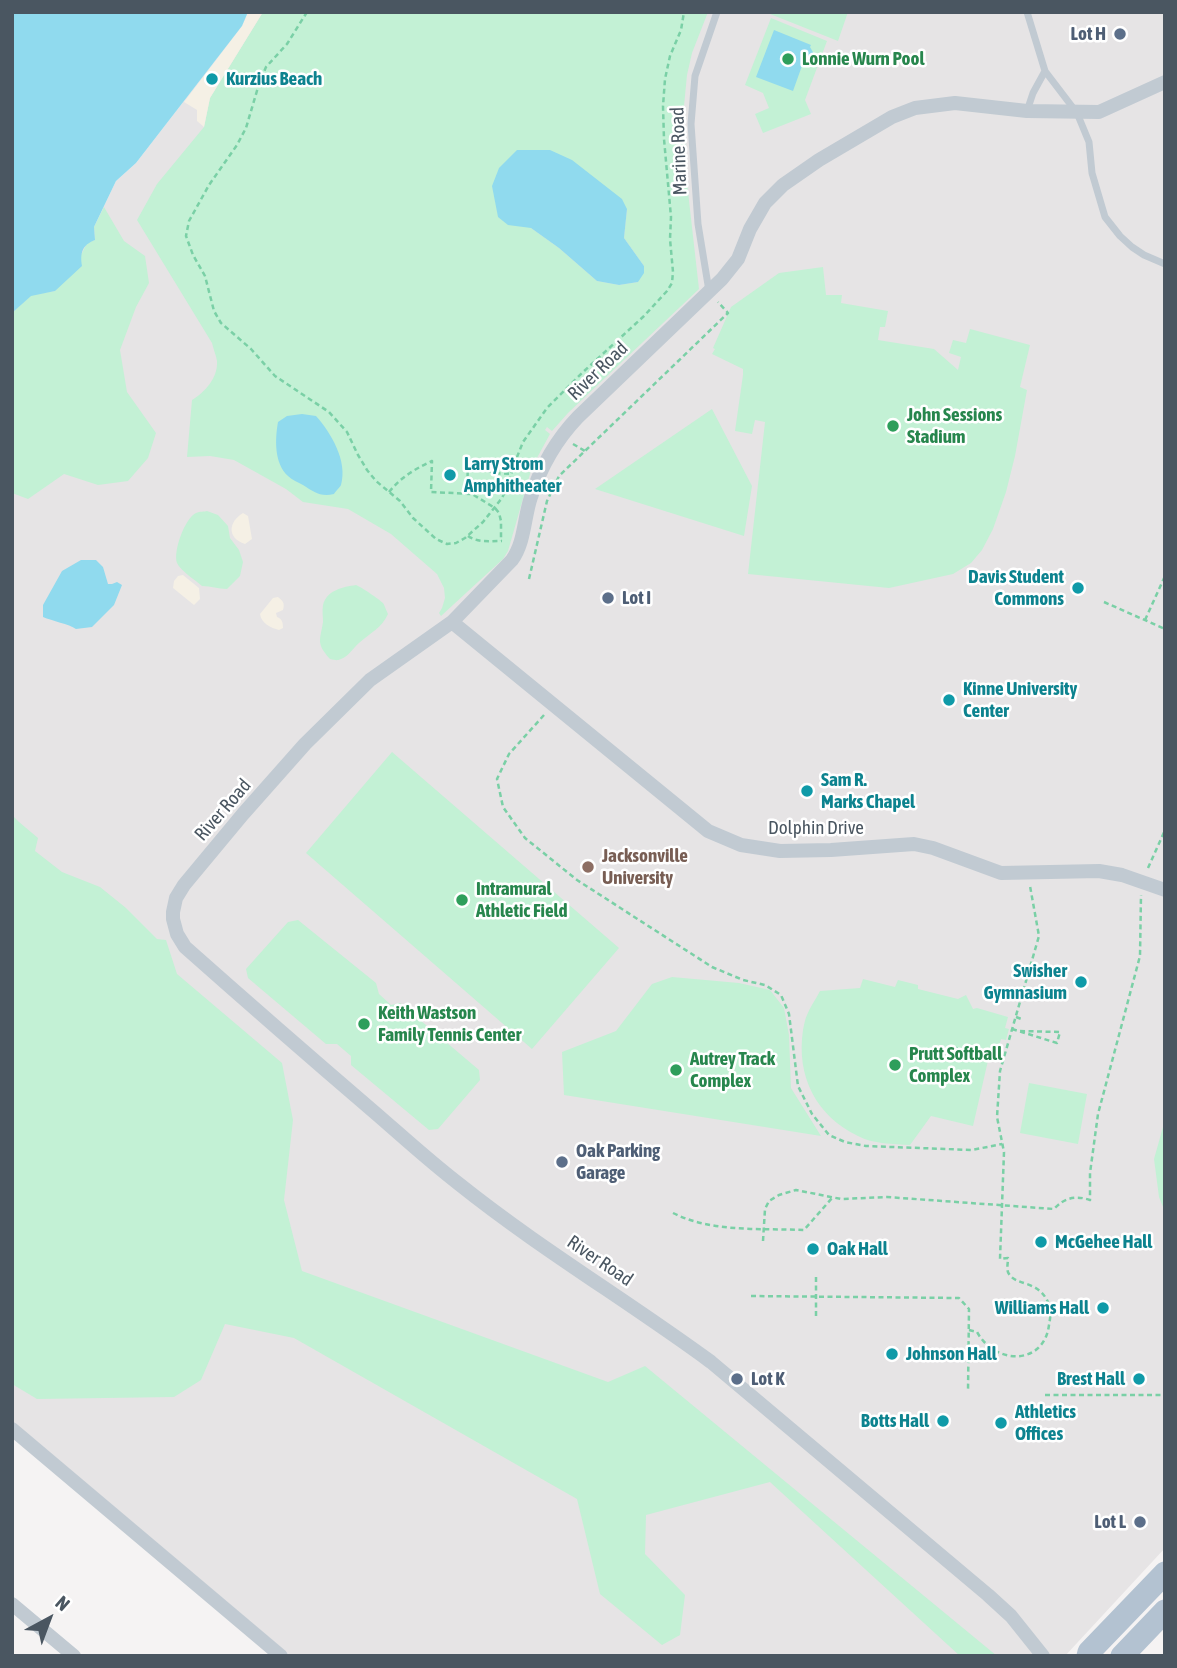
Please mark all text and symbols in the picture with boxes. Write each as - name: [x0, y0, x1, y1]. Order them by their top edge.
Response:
- place label: Lot H: [1071, 23, 1106, 45]
- marker: Lot H: [1112, 26, 1128, 42]
- place label: Lonnie Wurn Pool: [802, 48, 924, 70]
- marker: Lonnie Wurn Pool: [780, 51, 796, 67]
- place label: Kurzius Beach: [226, 68, 322, 90]
- marker: Kurzius Beach: [204, 71, 220, 87]
- street label: Marine Road: [666, 107, 692, 195]
- street label: River Road: [563, 337, 633, 405]
- place label: John Sessions Stadium: [907, 404, 1002, 448]
- marker: John Sessions Stadium: [885, 418, 901, 434]
- place label: Larry Strom Amphitheater: [464, 453, 561, 497]
- marker: Larry Strom Amphitheater: [442, 467, 458, 483]
- place label: Davis Student Commons: [968, 566, 1064, 610]
- marker: Davis Student Commons: [1070, 580, 1086, 596]
- place label: Lot I: [622, 587, 651, 609]
- marker: Lot I: [600, 590, 616, 606]
- place label: Kinne University Center: [963, 678, 1077, 722]
- marker: Kinne University Center: [941, 692, 957, 708]
- place label: Sam R. Marks Chapel: [821, 769, 915, 813]
- street label: River Road: [190, 774, 256, 846]
- marker: Sam R. Marks Chapel: [799, 783, 815, 799]
- street label: Dolphin Drive: [768, 817, 864, 839]
- place label: Jacksonville University: [602, 845, 688, 889]
- marker: Jacksonville University: [580, 859, 596, 875]
- place label: Intramural Athletic Field: [476, 878, 567, 922]
- marker: Intramural Athletic Field: [454, 892, 470, 908]
- place label: Swisher Gymnasium: [983, 960, 1067, 1004]
- marker: Swisher Gymnasium: [1073, 974, 1089, 990]
- place label: Keith Wastson Family Tennis Center: [378, 1002, 521, 1046]
- marker: Keith Wastson Family Tennis Center: [356, 1016, 372, 1032]
- place label: Prutt Softball Complex: [909, 1043, 1002, 1087]
- place label: Autrey Track Complex: [690, 1048, 775, 1092]
- marker: Prutt Softball Complex: [887, 1057, 903, 1073]
- marker: Autrey Track Complex: [668, 1062, 684, 1078]
- place label: Oak Parking Garage: [576, 1140, 660, 1184]
- marker: Oak Parking Garage: [554, 1154, 570, 1170]
- street label: River Road: [563, 1231, 637, 1291]
- place label: McGehee Hall: [1055, 1231, 1152, 1253]
- marker: McGehee Hall: [1033, 1234, 1049, 1250]
- place label: Oak Hall: [827, 1238, 888, 1260]
- marker: Oak Hall: [805, 1241, 821, 1257]
- place label: Williams Hall: [995, 1297, 1089, 1319]
- marker: Williams Hall: [1095, 1300, 1111, 1316]
- place label: Johnson Hall: [906, 1343, 997, 1365]
- marker: Johnson Hall: [884, 1346, 900, 1362]
- place label: Lot K: [751, 1368, 785, 1390]
- place label: Brest Hall: [1057, 1368, 1125, 1390]
- marker: Lot K: [729, 1371, 745, 1387]
- marker: Brest Hall: [1131, 1371, 1147, 1387]
- place label: Athletics Offices: [1015, 1401, 1076, 1445]
- place label: Botts Hall: [861, 1410, 929, 1432]
- marker: Botts Hall: [935, 1413, 951, 1429]
- marker: Athletics Offices: [993, 1415, 1009, 1431]
- place label: Lot L: [1094, 1511, 1126, 1533]
- marker: Lot L: [1132, 1514, 1148, 1530]
- north arrow: [14, 1584, 84, 1654]
- text: N: [51, 1591, 74, 1615]

